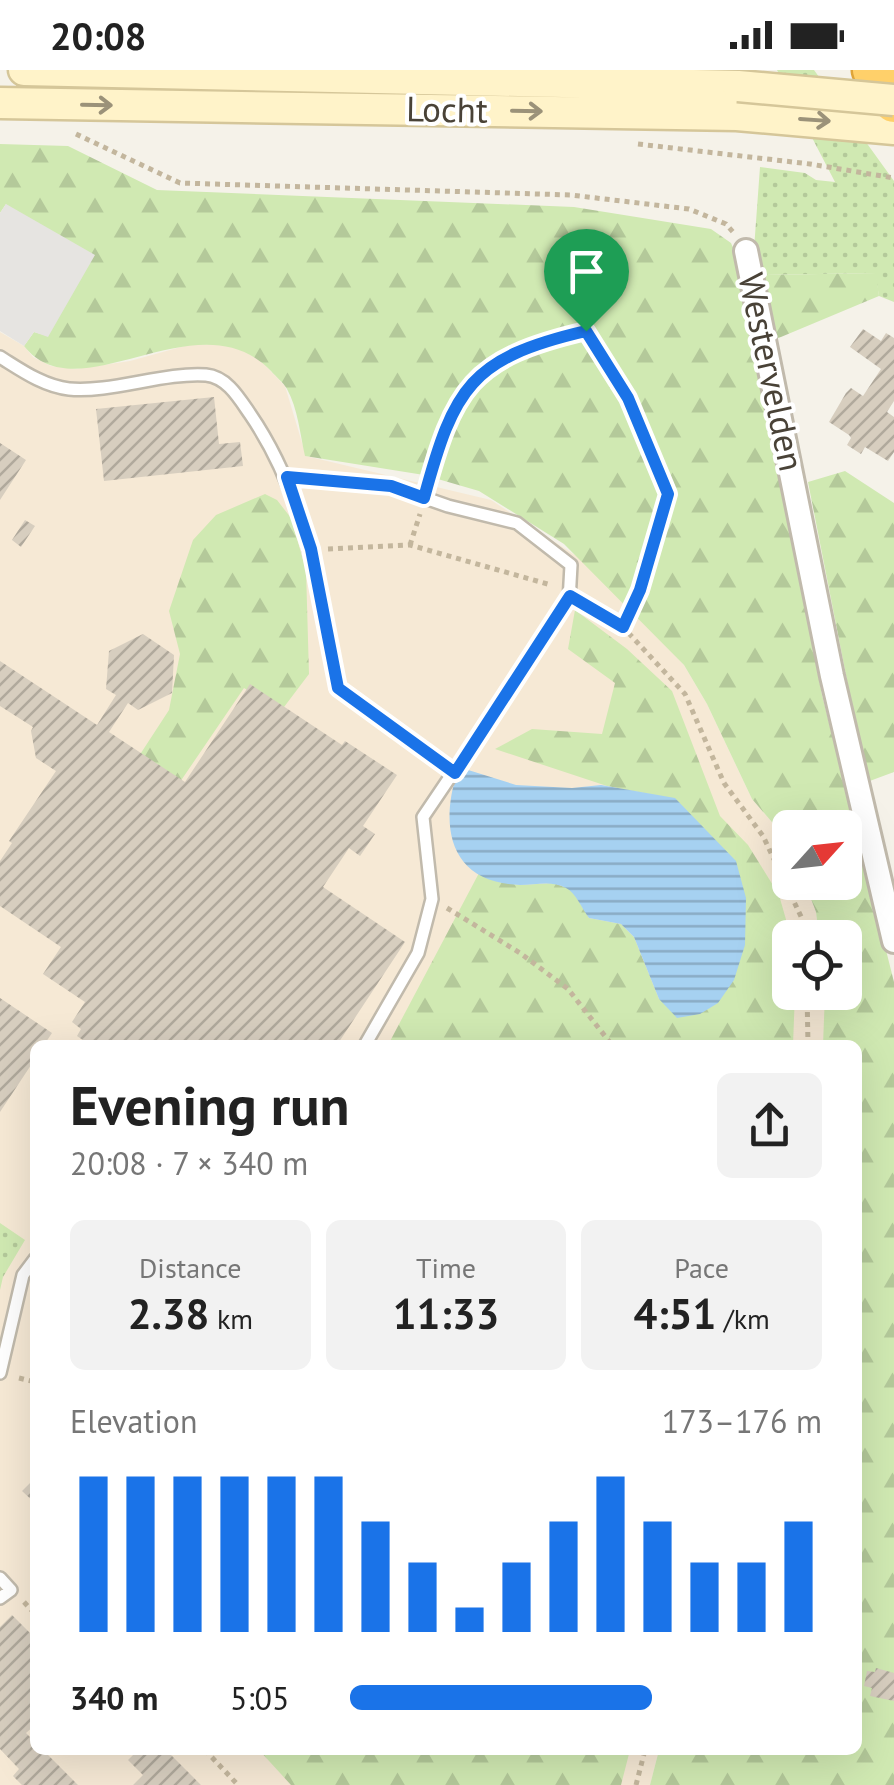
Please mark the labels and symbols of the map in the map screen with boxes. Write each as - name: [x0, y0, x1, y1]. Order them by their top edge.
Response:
- street label: Locht: [406, 85, 488, 133]
- one-way arrow: [81, 95, 113, 114]
- one-way arrow: [510, 102, 543, 120]
- one-way arrow: [799, 111, 831, 130]
- pin: [544, 229, 629, 332]
- street label: Westervelden: [729, 268, 815, 475]
- north arrow: [772, 810, 862, 900]

